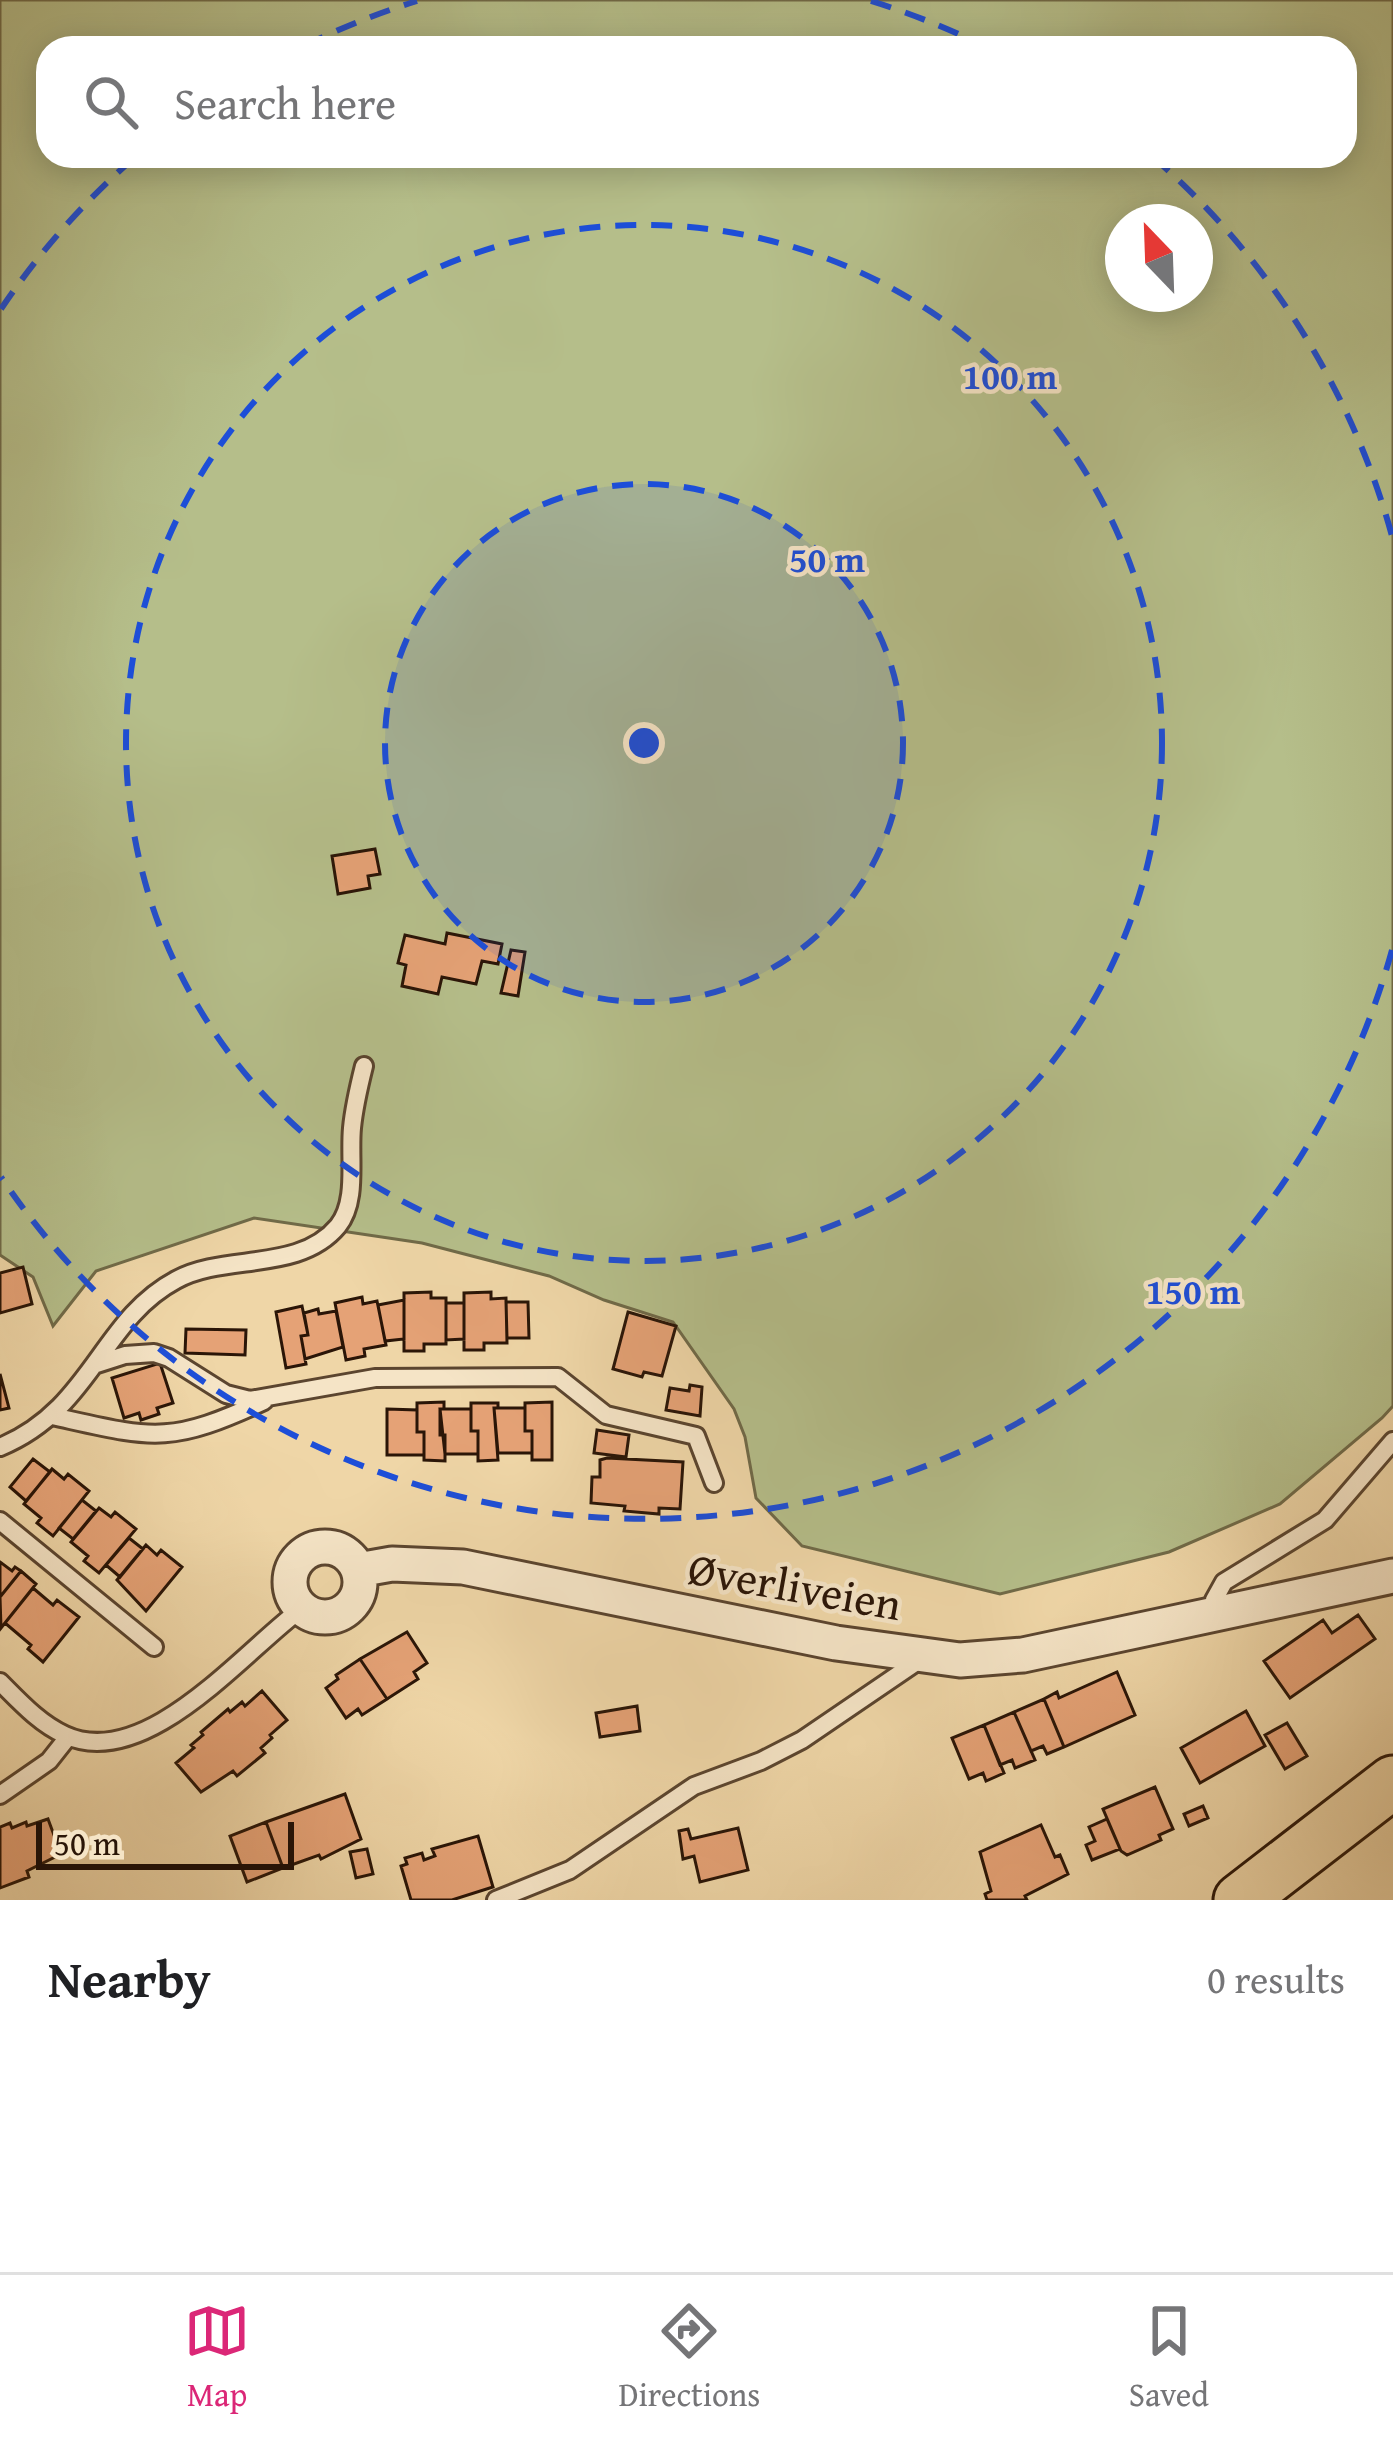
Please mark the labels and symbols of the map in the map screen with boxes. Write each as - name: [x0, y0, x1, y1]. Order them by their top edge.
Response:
- north arrow: [1105, 204, 1213, 312]
- text: 100 m: [963, 349, 1058, 402]
- text: 50 m: [789, 532, 865, 585]
- centre of rings: [623, 722, 665, 764]
- text: 150 m: [1146, 1264, 1241, 1317]
- street label: Øverliveien: [684, 1535, 907, 1636]
- scale bar: [36, 1816, 294, 1869]

